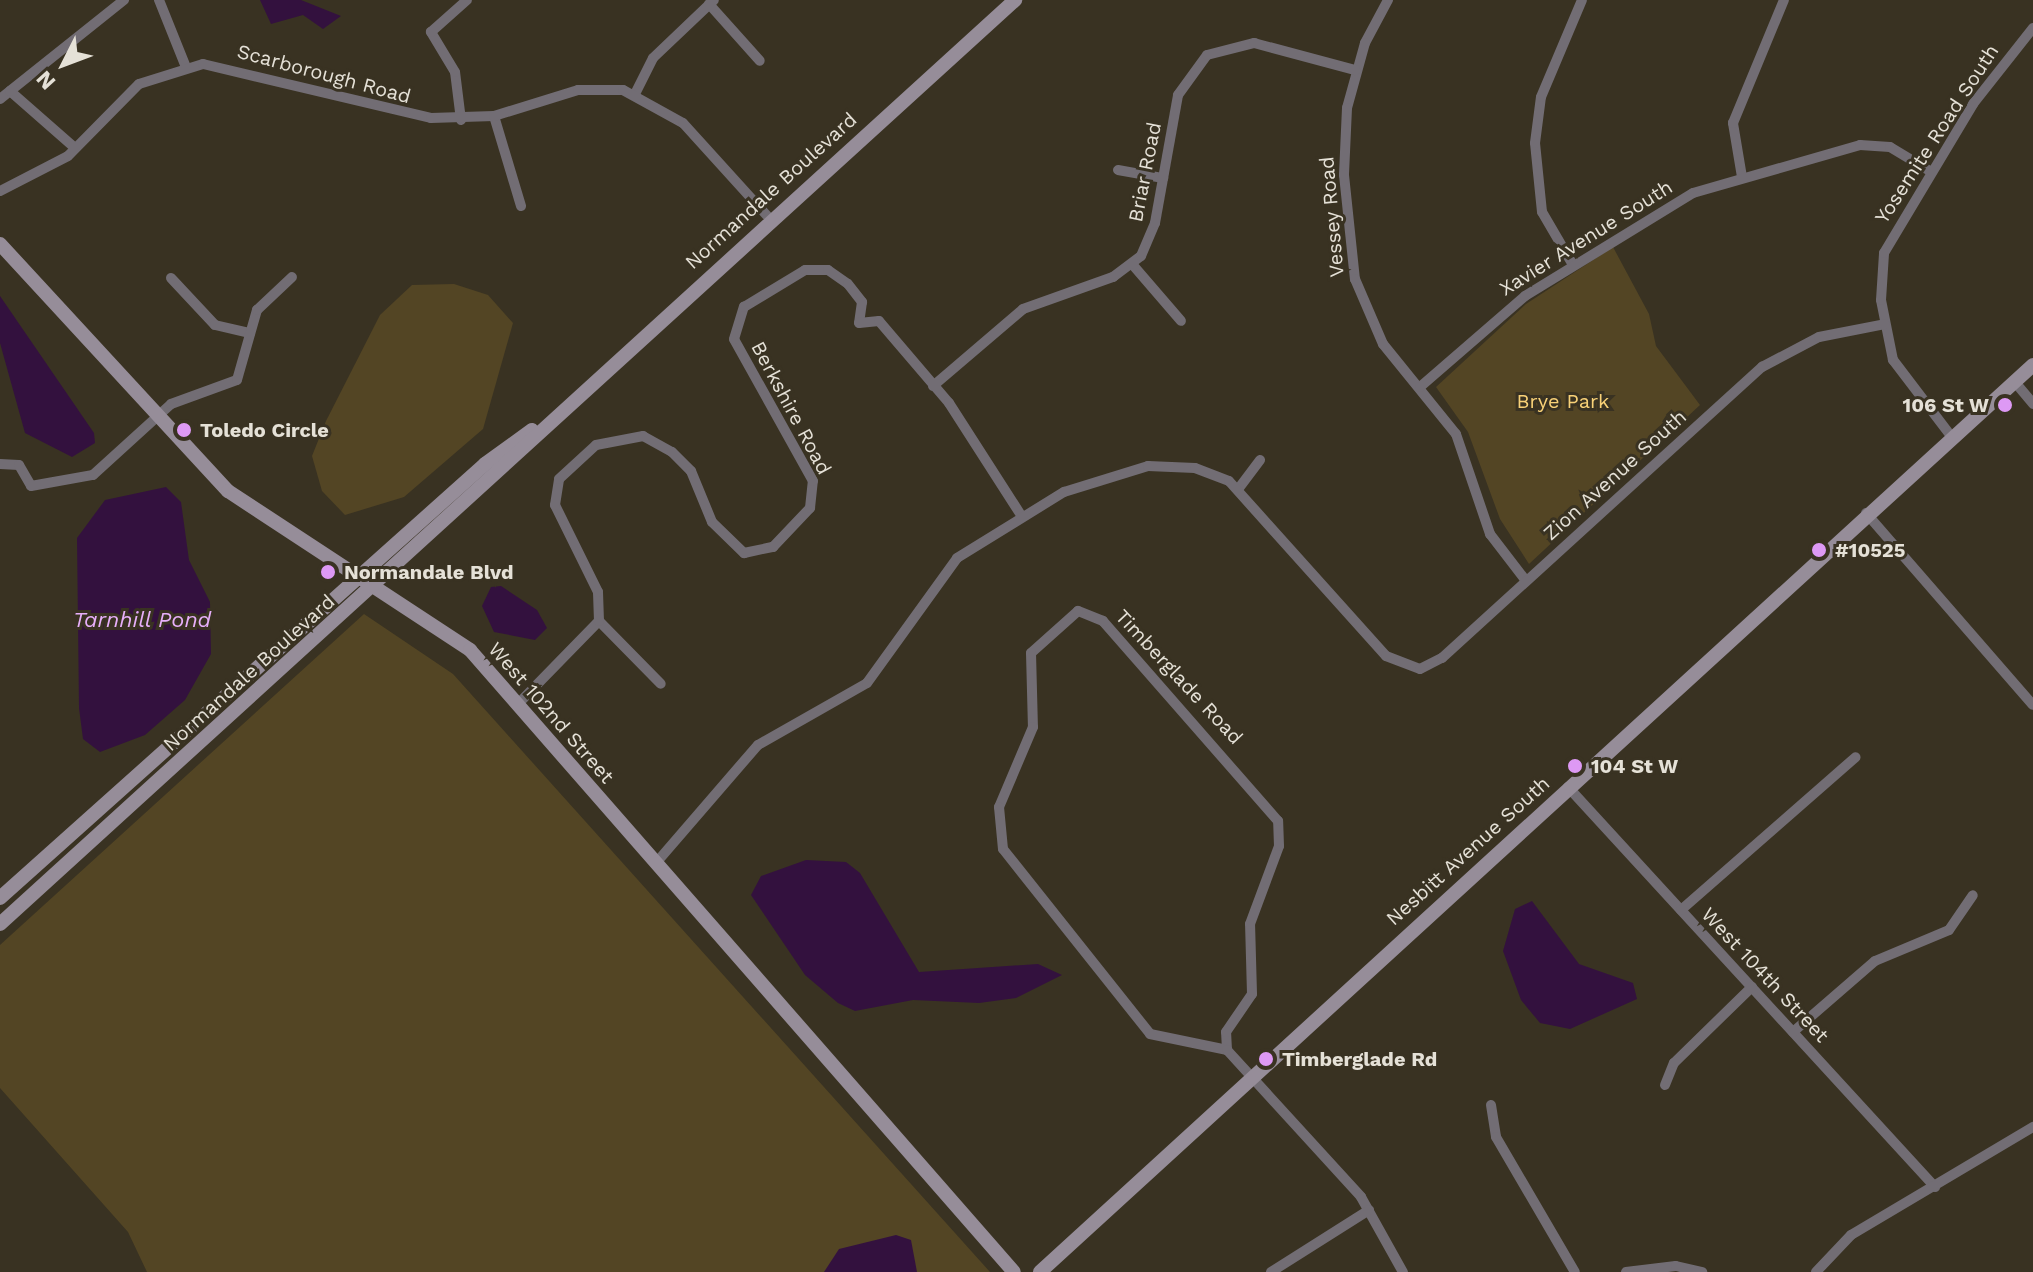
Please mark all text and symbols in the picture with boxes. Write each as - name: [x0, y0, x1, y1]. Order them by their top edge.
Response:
- north arrow: [24, 24, 104, 104]
- street label: Scarborough Road: [235, 39, 413, 109]
- street label: Yosemite Road South: [1870, 40, 2004, 228]
- text: N: [31, 66, 61, 95]
- street label: Normandale Boulevard: [680, 108, 862, 274]
- street label: Briar Road: [1124, 120, 1166, 224]
- street label: Vessey Road: [1315, 155, 1349, 279]
- street label: Xavier Avenue South: [1495, 175, 1677, 301]
- street label: Berkshire Road: [746, 337, 836, 479]
- park label: Brye Park: [1517, 389, 1609, 413]
- place label: 106 St W: [1902, 393, 1989, 417]
- marker: 106 St W: [1996, 396, 2014, 414]
- street label: Zion Avenue South: [1538, 404, 1692, 546]
- place label: Toledo Circle: [200, 418, 329, 442]
- marker: Toledo Circle: [175, 421, 193, 439]
- place label: #10525: [1835, 538, 1905, 562]
- marker: #10525: [1810, 541, 1828, 559]
- place label: Normandale Blvd: [344, 560, 514, 584]
- marker: Normandale Blvd: [319, 563, 337, 581]
- street label: Normandale Boulevard: [158, 590, 340, 756]
- street label: Timberglade Road: [1110, 605, 1248, 749]
- water label: Tarnhill Pond: [73, 607, 211, 633]
- street label: West 102nd Street: [483, 637, 619, 789]
- place label: 104 St W: [1591, 754, 1678, 778]
- marker: 104 St W: [1566, 757, 1584, 775]
- street label: Nesbitt Avenue South: [1381, 771, 1555, 931]
- street label: West 104th Street: [1696, 902, 1834, 1048]
- place label: Timberglade Rd: [1282, 1047, 1437, 1071]
- marker: Timberglade Rd: [1257, 1050, 1275, 1068]

